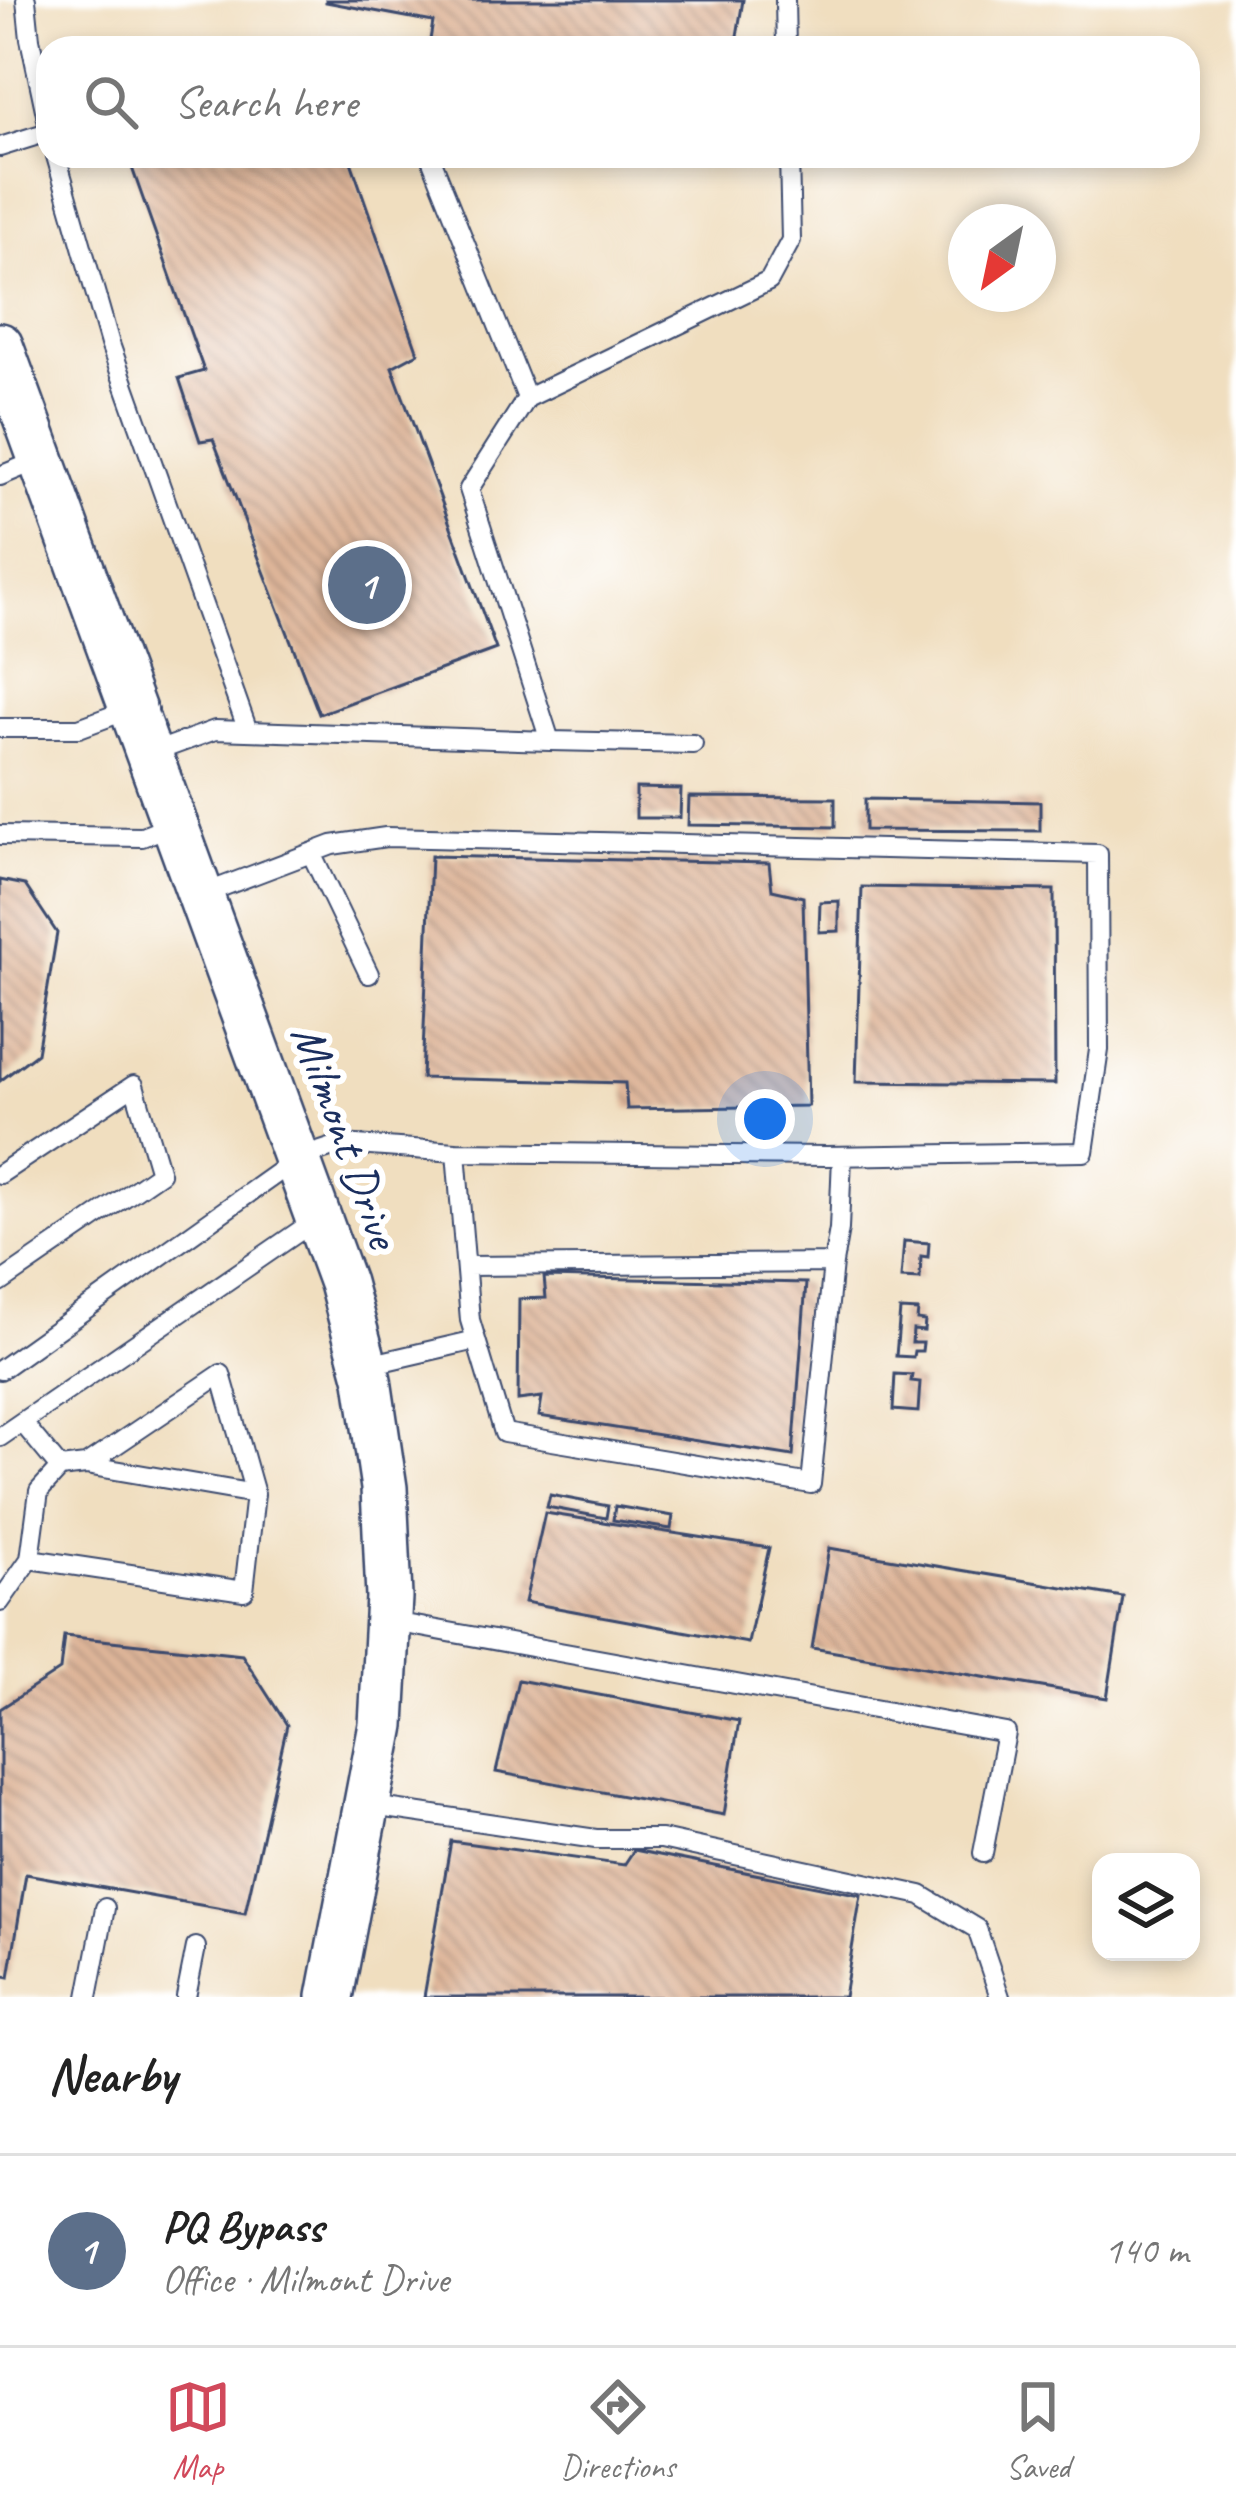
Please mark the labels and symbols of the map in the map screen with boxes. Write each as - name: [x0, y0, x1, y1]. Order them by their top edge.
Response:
- north arrow: [948, 204, 1056, 312]
- pin: 1: [328, 540, 406, 630]
- street label: Milmont Drive: [278, 1016, 415, 1259]
- your location: [735, 1089, 795, 1149]

